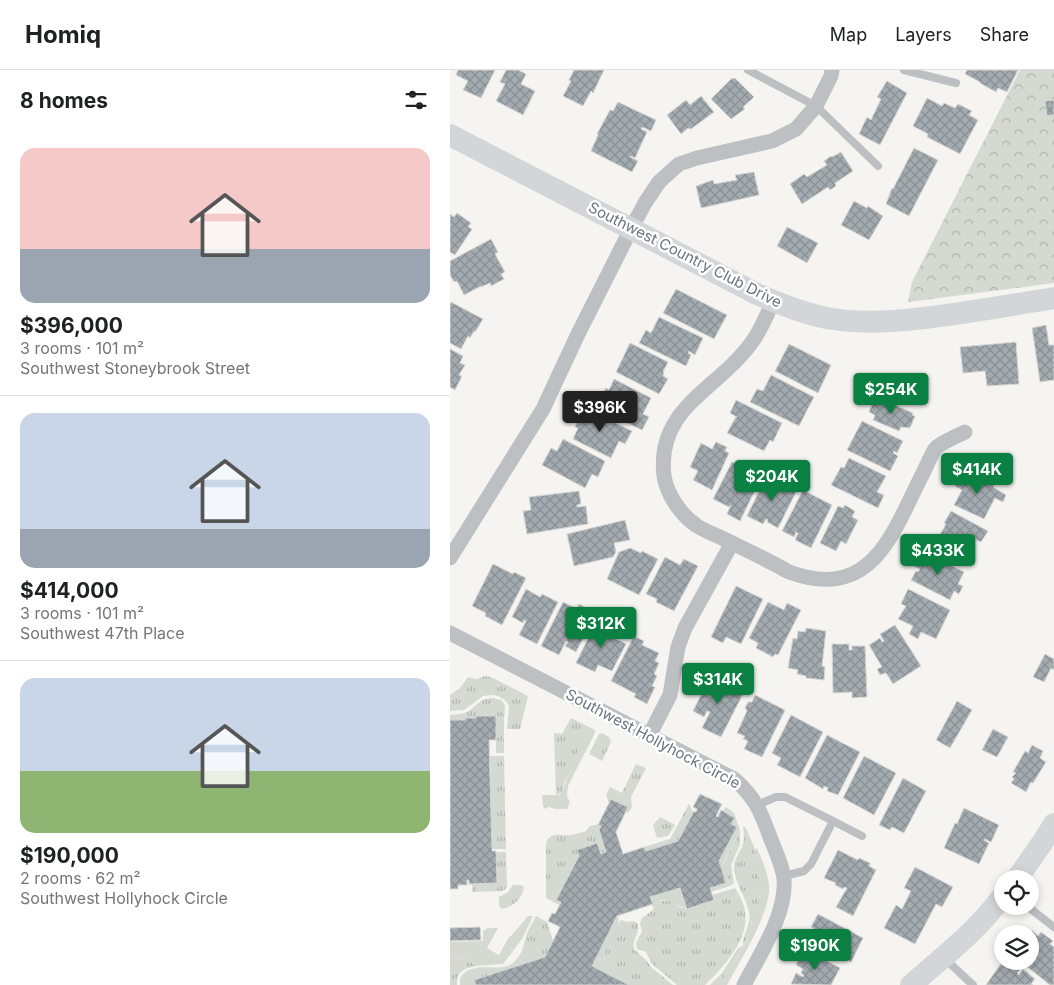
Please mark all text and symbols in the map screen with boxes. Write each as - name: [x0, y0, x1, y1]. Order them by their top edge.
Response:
- text: Homiq: [25, 20, 101, 49]
- text: Map: [830, 24, 867, 45]
- text: Layers: [895, 24, 952, 45]
- text: Share: [980, 24, 1029, 45]
- icon: filters: [402, 86, 430, 114]
- text: 8 homes: [20, 88, 108, 113]
- icon: home: [180, 180, 270, 270]
- street label: Southwest Country Club Drive: [585, 197, 785, 312]
- text: $396,000: [20, 313, 123, 338]
- text: 3 rooms · 101 m²: [20, 338, 144, 358]
- text: Southwest Stoneybrook Street: [20, 358, 250, 378]
- pin: $254K: [856, 372, 926, 415]
- text: $254K: [864, 379, 918, 399]
- pin: $396K: [565, 390, 635, 433]
- text: $396K: [573, 397, 627, 417]
- icon: home: [180, 446, 270, 536]
- pin: $414K: [942, 452, 1012, 495]
- text: $414K: [952, 459, 1002, 479]
- pin: $204K: [737, 460, 807, 502]
- text: $204K: [745, 466, 799, 486]
- pin: $433K: [903, 534, 973, 576]
- text: $433K: [911, 540, 965, 560]
- text: $414,000: [20, 578, 119, 603]
- text: 3 rooms · 101 m²: [20, 603, 144, 623]
- pin: $312K: [566, 606, 636, 649]
- text: $312K: [576, 613, 626, 633]
- text: Southwest 47th Place: [20, 623, 184, 643]
- pin: $314K: [683, 662, 753, 705]
- text: $314K: [693, 669, 743, 689]
- street label: Southwest Hollyhock Circle: [563, 684, 744, 793]
- icon: home: [180, 711, 270, 801]
- text: $190,000: [20, 843, 119, 868]
- text: 2 rooms · 62 m²: [20, 868, 141, 888]
- map controls: [994, 870, 1039, 970]
- button: locate: [994, 870, 1039, 915]
- text: Southwest Hollyhock Circle: [20, 888, 228, 908]
- button: layers: [994, 925, 1039, 970]
- pin: $190K: [780, 928, 850, 971]
- text: $190K: [790, 935, 840, 955]

